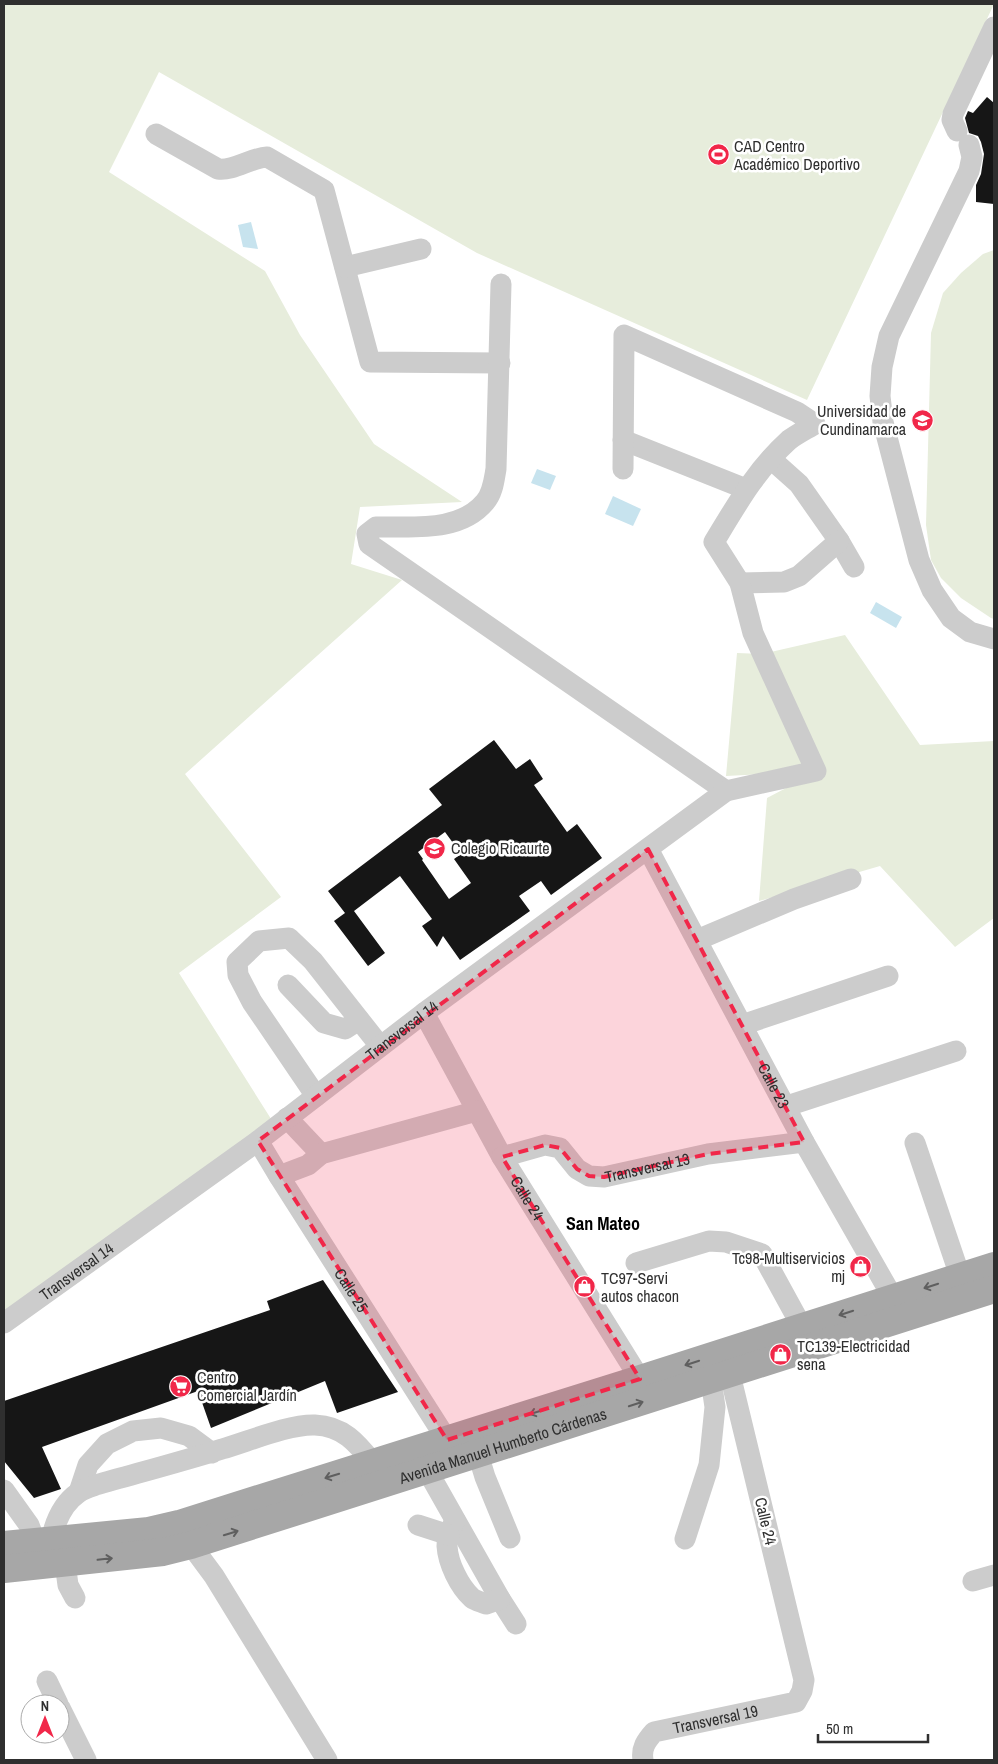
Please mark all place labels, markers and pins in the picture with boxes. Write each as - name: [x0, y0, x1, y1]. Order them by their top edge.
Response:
- place label: CAD Centro Académico Deportivo: [733, 135, 860, 175]
- sports icon: CAD Centro Académico Deportivo: [706, 143, 730, 167]
- place label: Universidad de Cundinamarca: [817, 400, 907, 440]
- school or university icon: Universidad de Cundinamarca: [910, 408, 934, 432]
- school or university icon: Colegio Ricaurte: [423, 836, 447, 860]
- place label: Colegio Ricaurte: [451, 837, 549, 859]
- place label: Tc98-Multiservicios mj: [732, 1247, 845, 1287]
- shop icon: Tc98-Multiservicios mj: [849, 1255, 873, 1279]
- place label: TC97-Servi autos chacon: [601, 1267, 679, 1307]
- shop icon: TC97-Servi autos chacon: [573, 1275, 597, 1299]
- place label: TC139-Electricidad sena: [797, 1335, 910, 1375]
- shop icon: TC139-Electricidad sena: [769, 1343, 793, 1367]
- place label: Centro Comercial Jardín: [197, 1366, 297, 1406]
- supermarket icon: Centro Comercial Jardín: [169, 1374, 193, 1398]

